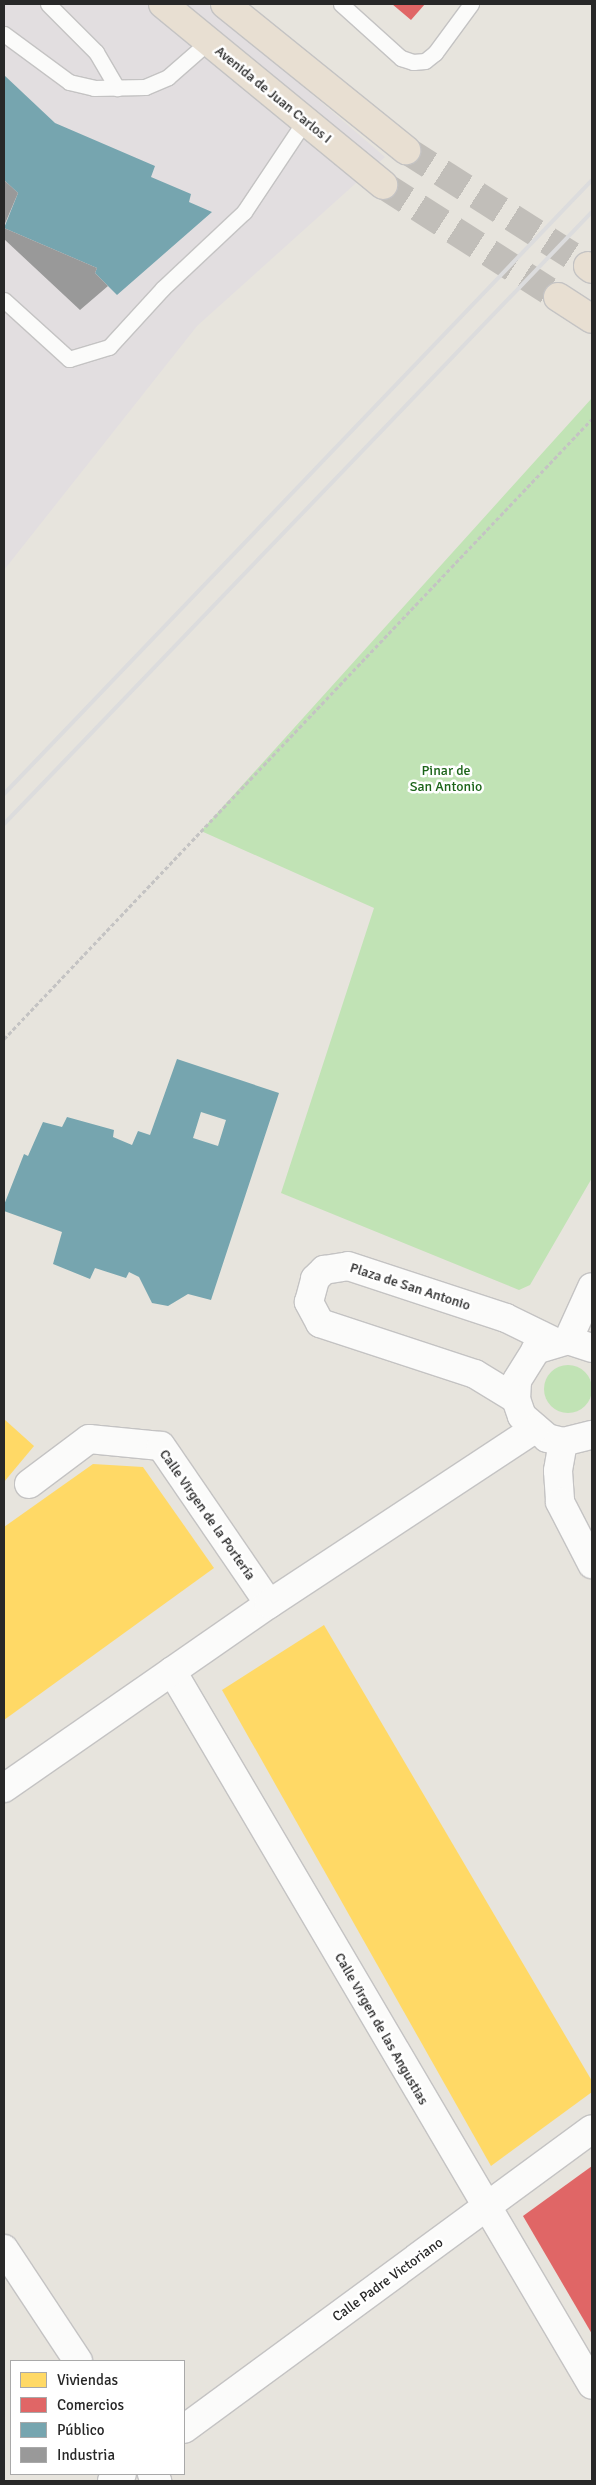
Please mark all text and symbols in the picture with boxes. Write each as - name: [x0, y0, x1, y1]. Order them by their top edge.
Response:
- street label: Avenida de Juan Carlos I: [211, 43, 335, 147]
- park label: Pinar de San Antonio: [410, 763, 482, 796]
- street label: Plaza de San Antonio: [348, 1260, 472, 1314]
- street label: Calle Virgen de la Portería: [155, 1446, 259, 1584]
- street label: Calle Virgen de las Angustias: [331, 1950, 431, 2108]
- street label: Calle Padre Victoriano: [330, 2234, 446, 2326]
- legend: [10, 2360, 185, 2475]
- text: Viviendas: [57, 2371, 118, 2389]
- text: Comercios: [57, 2396, 124, 2414]
- text: Público: [57, 2421, 105, 2439]
- text: Industria: [57, 2446, 115, 2464]

